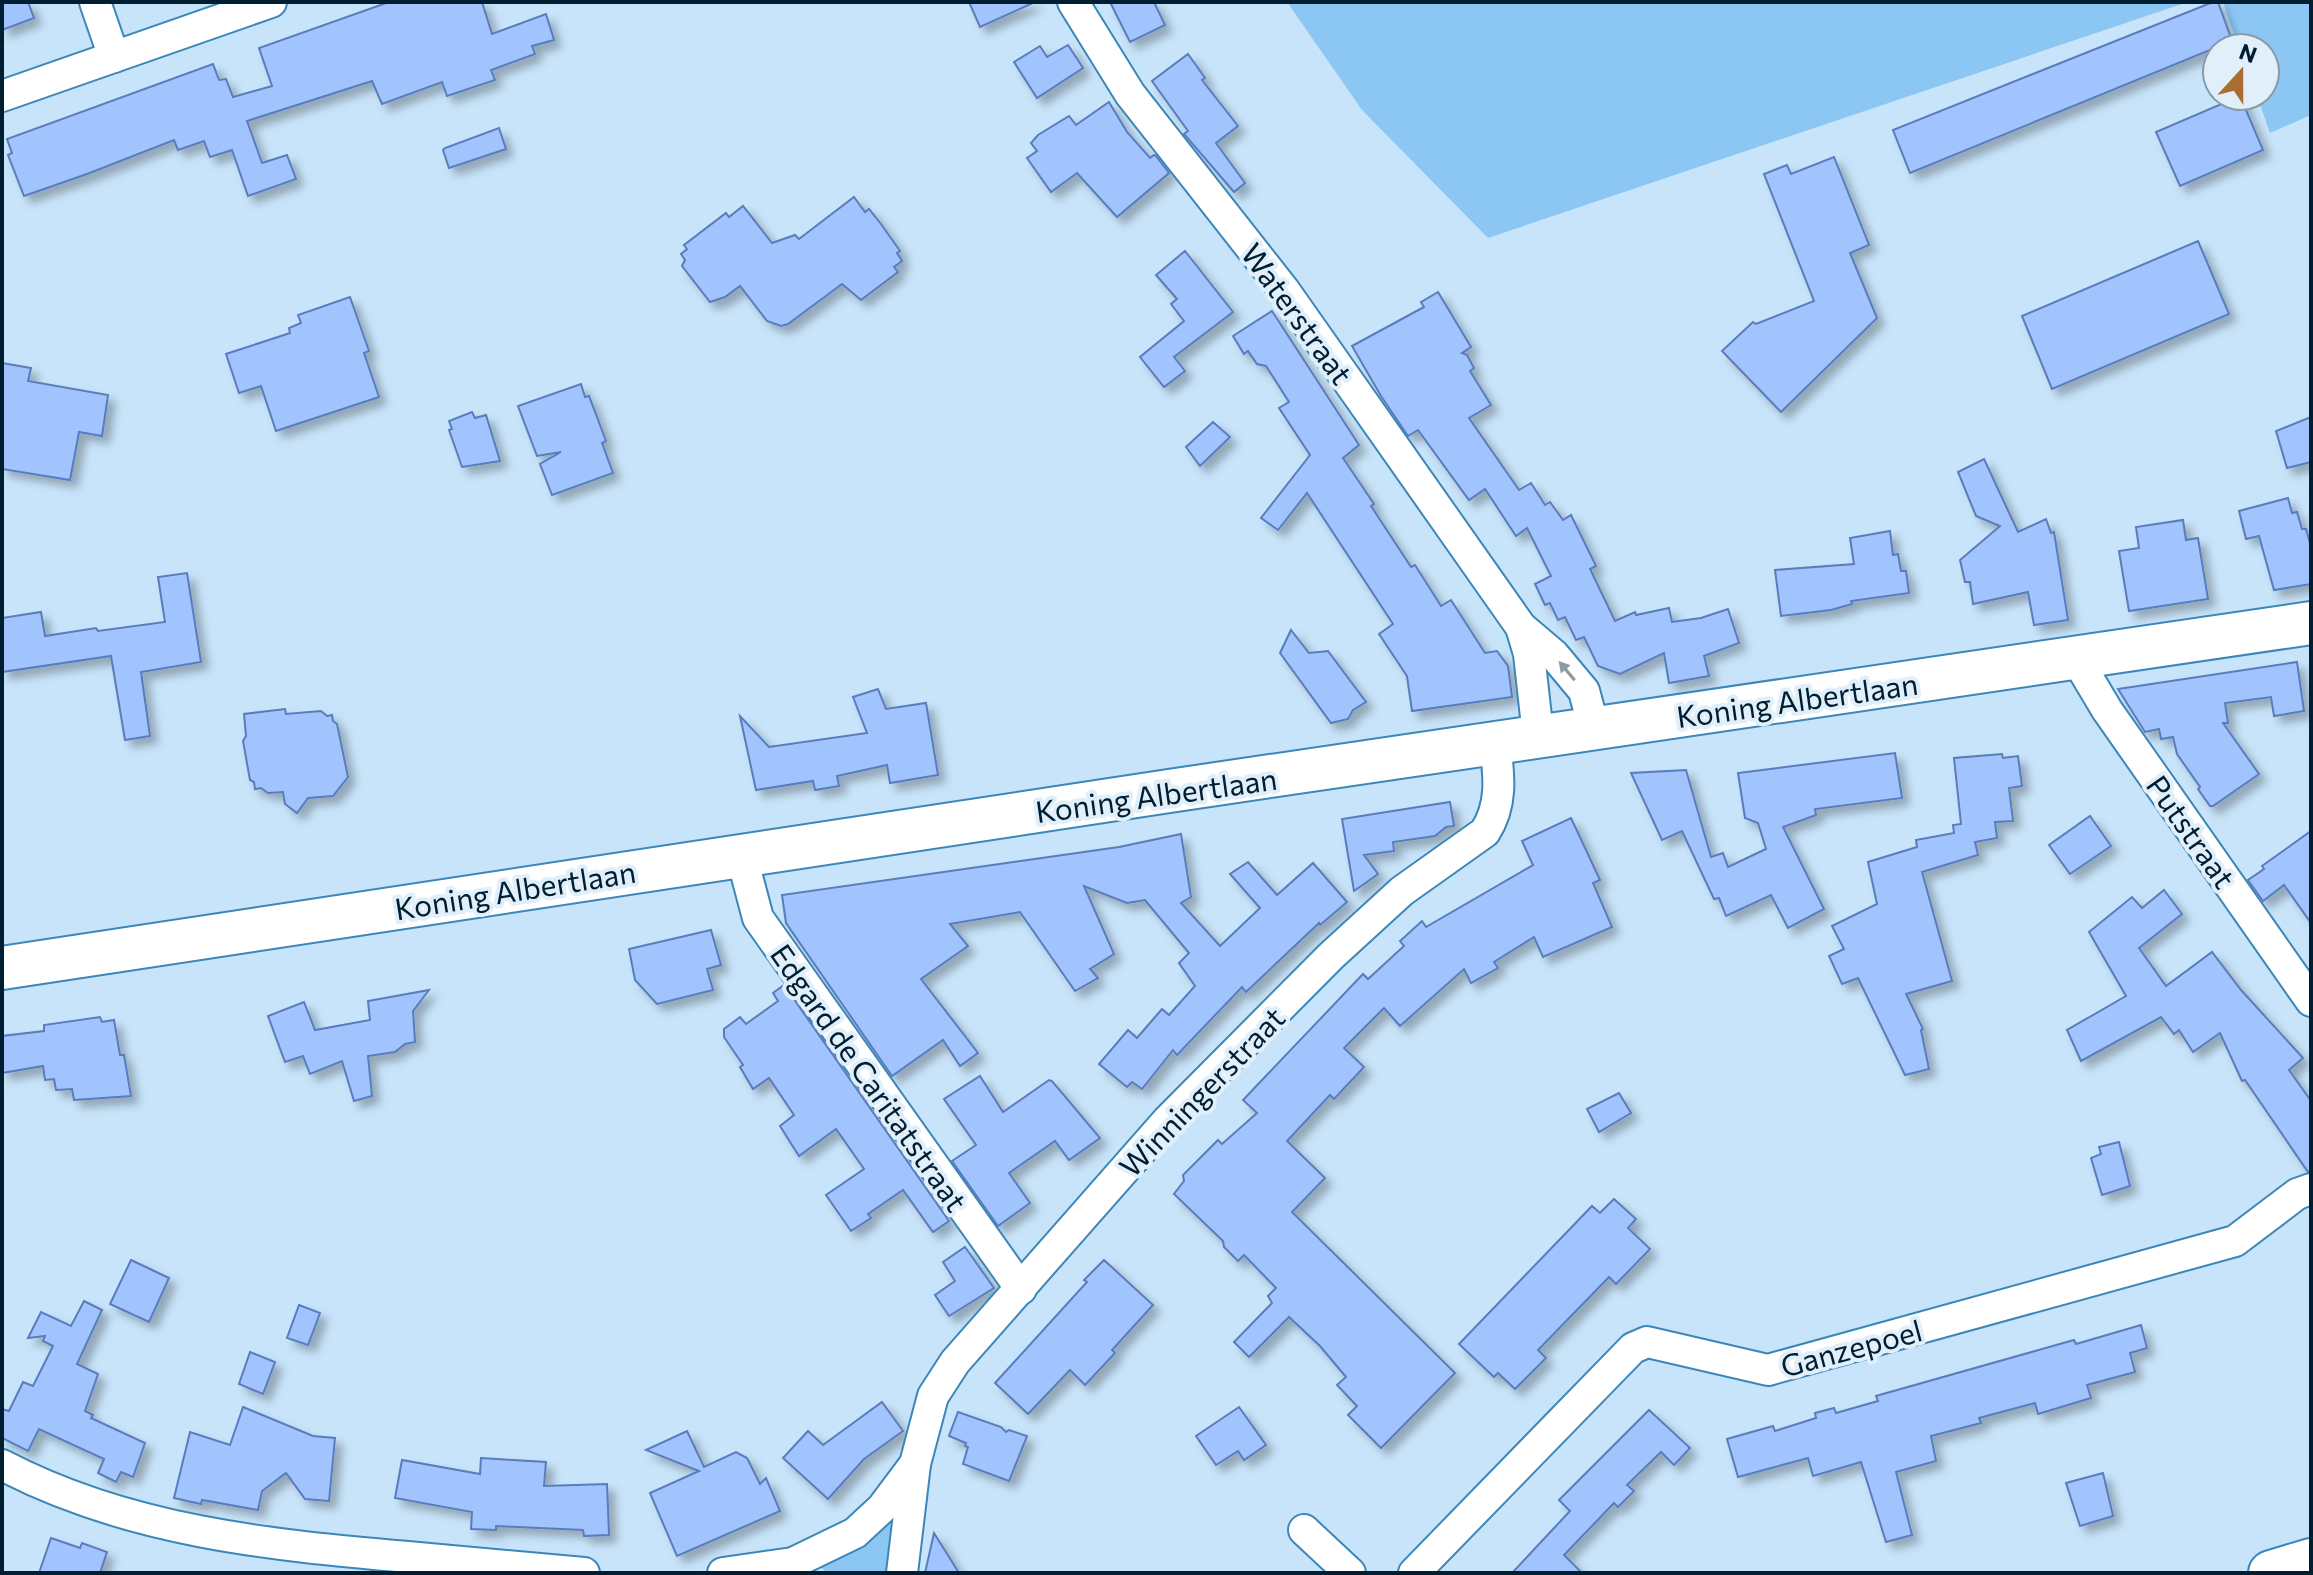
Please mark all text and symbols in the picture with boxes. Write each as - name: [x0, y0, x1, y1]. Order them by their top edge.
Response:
- north arrow: [2201, 32, 2281, 112]
- text: N: [2236, 37, 2261, 68]
- street label: Waterstraat: [1234, 235, 1362, 391]
- one-way arrow: [1559, 661, 1576, 681]
- street label: Koning Albertlaan: [1674, 664, 1920, 734]
- street label: Koning Albertlaan: [1033, 759, 1279, 829]
- street label: Putstraat: [2140, 768, 2244, 894]
- street label: Koning Albertlaan: [392, 852, 638, 926]
- street label: Edgard de Caritatstraat: [764, 936, 976, 1218]
- street label: Winningerstraat: [1111, 998, 1291, 1184]
- street label: Ganzepoel: [1776, 1310, 1926, 1384]

